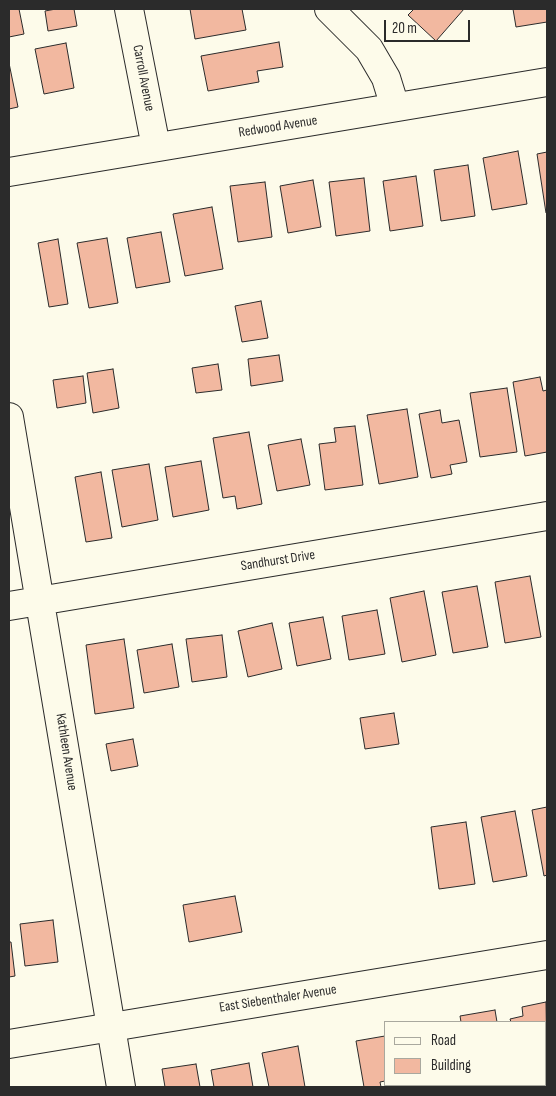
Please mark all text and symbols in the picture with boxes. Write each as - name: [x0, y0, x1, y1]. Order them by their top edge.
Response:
- scale bar: [386, 10, 472, 42]
- text: 20 m: [392, 19, 417, 38]
- street label: Carroll Avenue: [128, 43, 158, 113]
- street label: Redwood Avenue: [237, 112, 319, 142]
- street label: Sandhurst Drive: [240, 547, 316, 575]
- street label: Kathleen Avenue: [52, 712, 80, 792]
- street label: East Siebenthaler Avenue: [218, 981, 338, 1017]
- legend: [384, 1021, 546, 1086]
- text: Road: [431, 1031, 456, 1050]
- text: Building: [431, 1056, 471, 1075]

